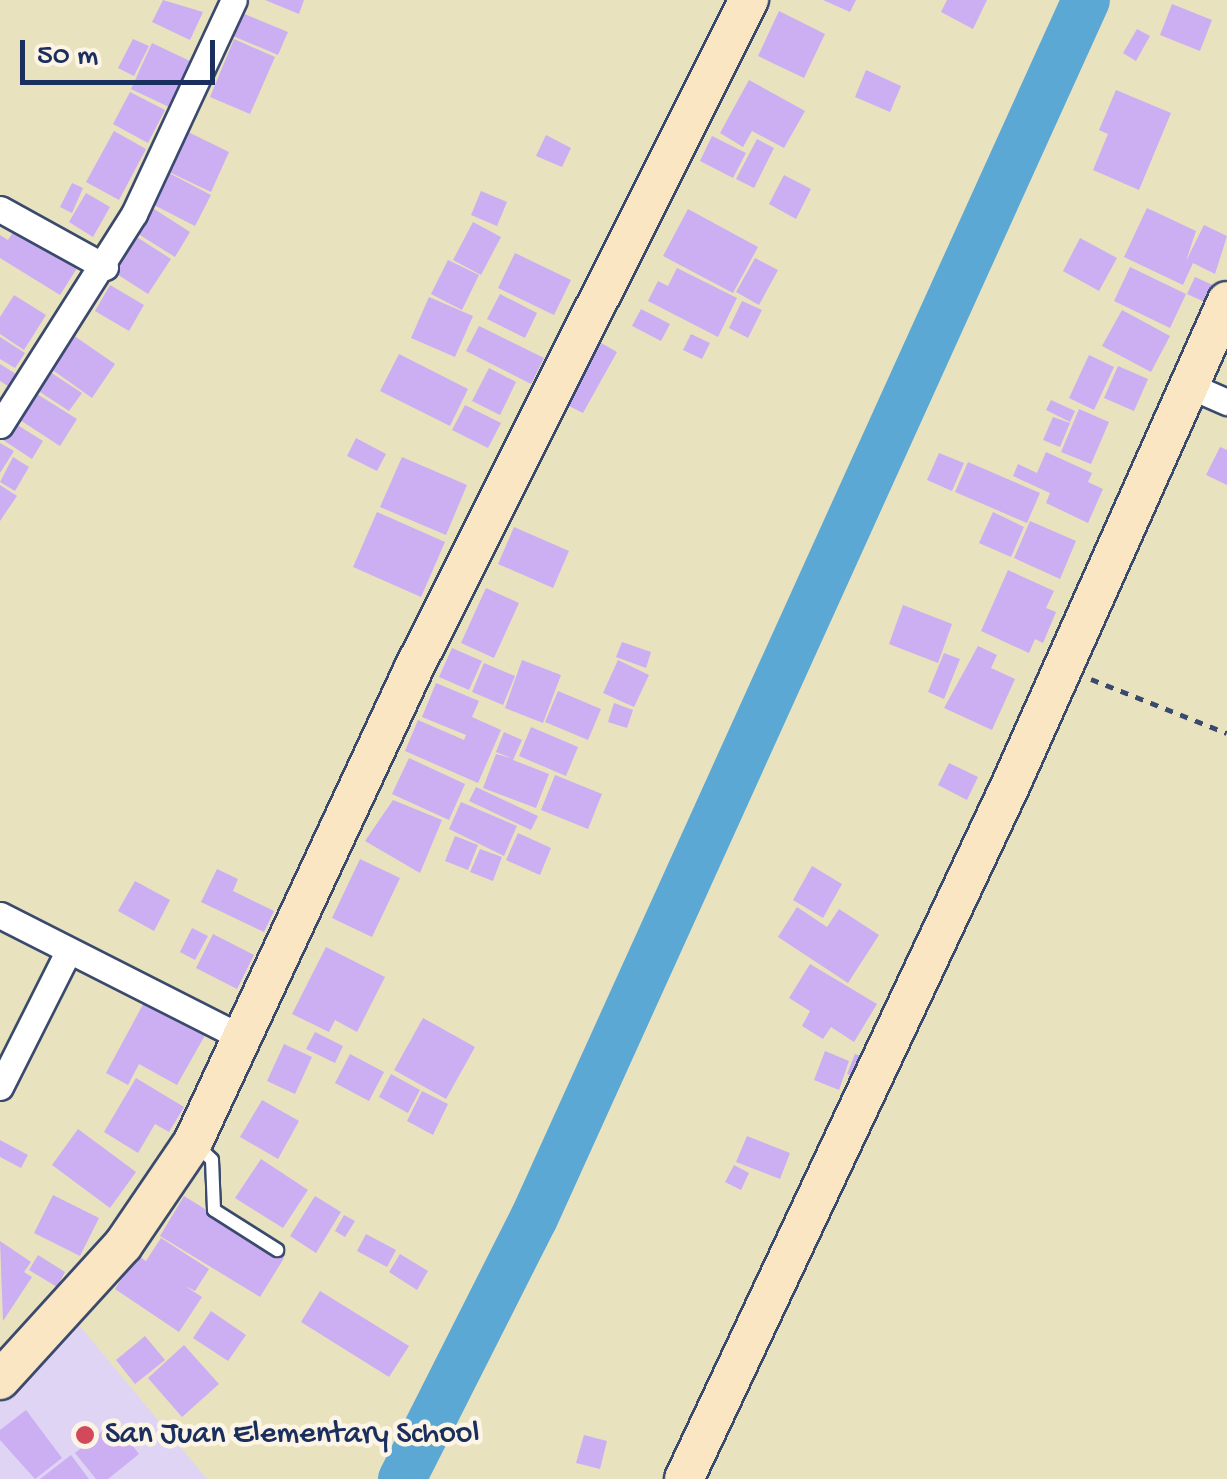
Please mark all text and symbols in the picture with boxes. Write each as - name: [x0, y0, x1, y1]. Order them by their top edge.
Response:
- scale bar: [25, 20, 220, 82]
- text: 50 m: [37, 40, 98, 75]
- place label: San Juan Elementary School: [105, 1416, 480, 1454]
- marker: San Juan Elementary School: [74, 1424, 96, 1446]

